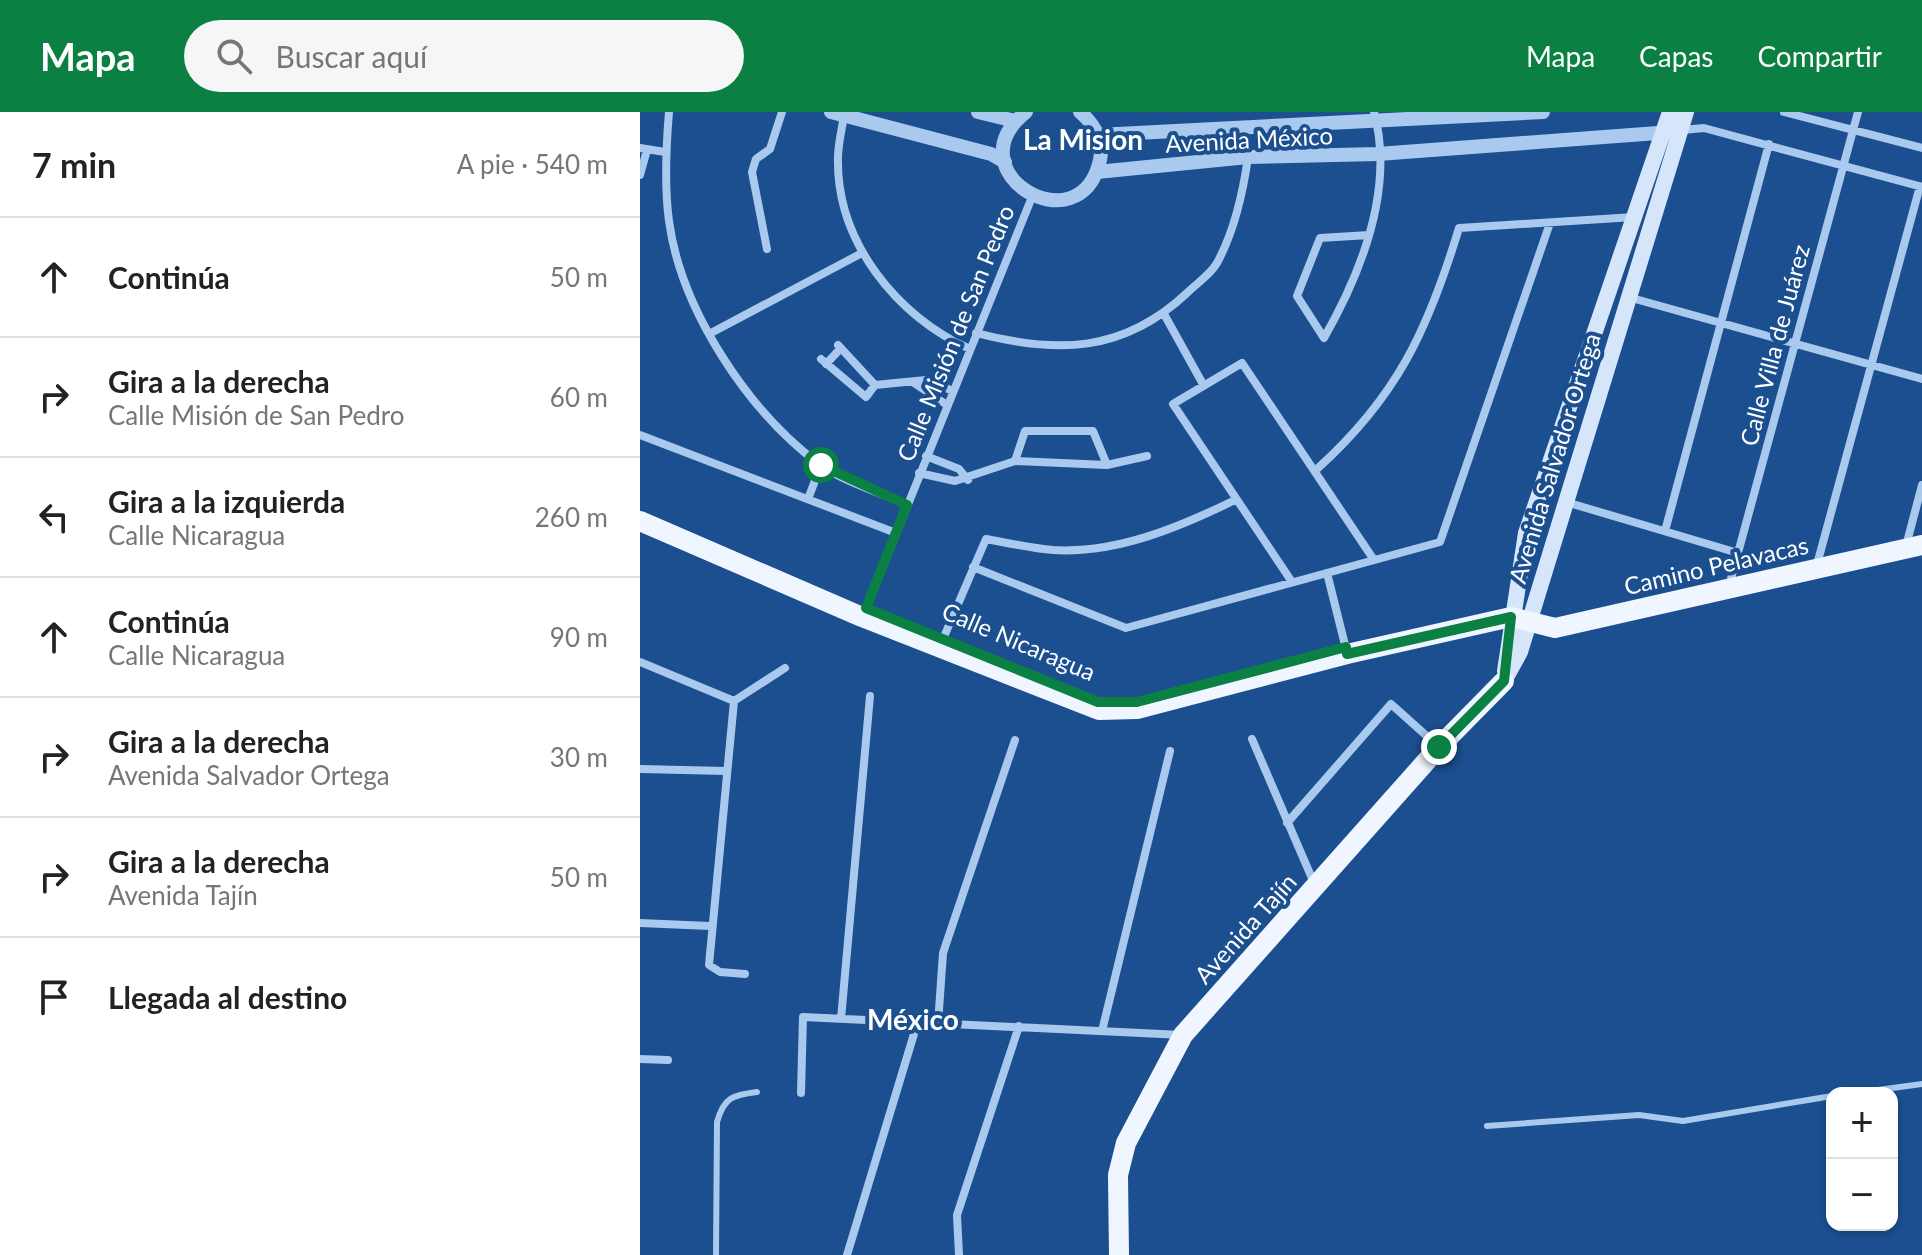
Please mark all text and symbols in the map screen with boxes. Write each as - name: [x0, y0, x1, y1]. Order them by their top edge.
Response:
- search box: [184, 20, 744, 92]
- text: Mapa: [40, 33, 136, 79]
- icon: search: [212, 34, 256, 78]
- text: Buscar aquí: [276, 38, 427, 74]
- text: Mapa: [1526, 39, 1595, 73]
- text: Capas: [1639, 39, 1713, 73]
- text: Compartir: [1757, 39, 1882, 73]
- street label: Avenida México: [1165, 120, 1333, 158]
- district label: La Mision: [1023, 122, 1143, 156]
- text: 7 min: [32, 144, 116, 185]
- text: A pie · 540 m: [457, 148, 608, 180]
- street label: Calle Misión de San Pedro: [890, 201, 1020, 465]
- street label: Calle Villa de Juárez: [1733, 241, 1815, 449]
- icon: ahead: [32, 255, 76, 299]
- text: Continúa: [108, 259, 230, 295]
- text: 50 m: [550, 261, 608, 293]
- street label: Avenida Salvador Ortega: [1502, 329, 1606, 587]
- text: Gira a la derecha: [108, 363, 330, 399]
- icon: right: [32, 375, 76, 419]
- text: 60 m: [550, 381, 608, 413]
- text: Calle Misión de San Pedro: [108, 399, 404, 431]
- route start: [803, 447, 839, 483]
- text: Gira a la izquierda: [108, 483, 345, 519]
- icon: left: [32, 495, 76, 539]
- text: 260 m: [535, 501, 608, 533]
- text: Calle Nicaragua: [108, 519, 285, 551]
- street label: Camino Pelavacas: [1621, 530, 1811, 600]
- street label: Calle Nicaragua: [938, 596, 1100, 686]
- text: Continúa: [108, 603, 230, 639]
- icon: ahead: [32, 615, 76, 659]
- text: 90 m: [550, 621, 608, 653]
- text: Calle Nicaragua: [108, 639, 285, 671]
- text: Gira a la derecha: [108, 723, 330, 759]
- route end: [1421, 729, 1457, 765]
- icon: right: [32, 735, 76, 779]
- text: 30 m: [550, 741, 608, 773]
- text: Avenida Salvador Ortega: [108, 759, 390, 791]
- text: Gira a la derecha: [108, 843, 330, 879]
- icon: right: [32, 855, 76, 899]
- text: 50 m: [550, 861, 608, 893]
- street label: Avenida Tajín: [1188, 867, 1302, 989]
- text: Avenida Tajín: [108, 879, 258, 911]
- icon: arrive: [32, 975, 76, 1019]
- text: Llegada al destino: [108, 979, 347, 1015]
- district label: México: [867, 1002, 959, 1036]
- map controls: [1826, 1087, 1898, 1231]
- button: +: [1826, 1087, 1898, 1159]
- button: −: [1826, 1159, 1898, 1231]

